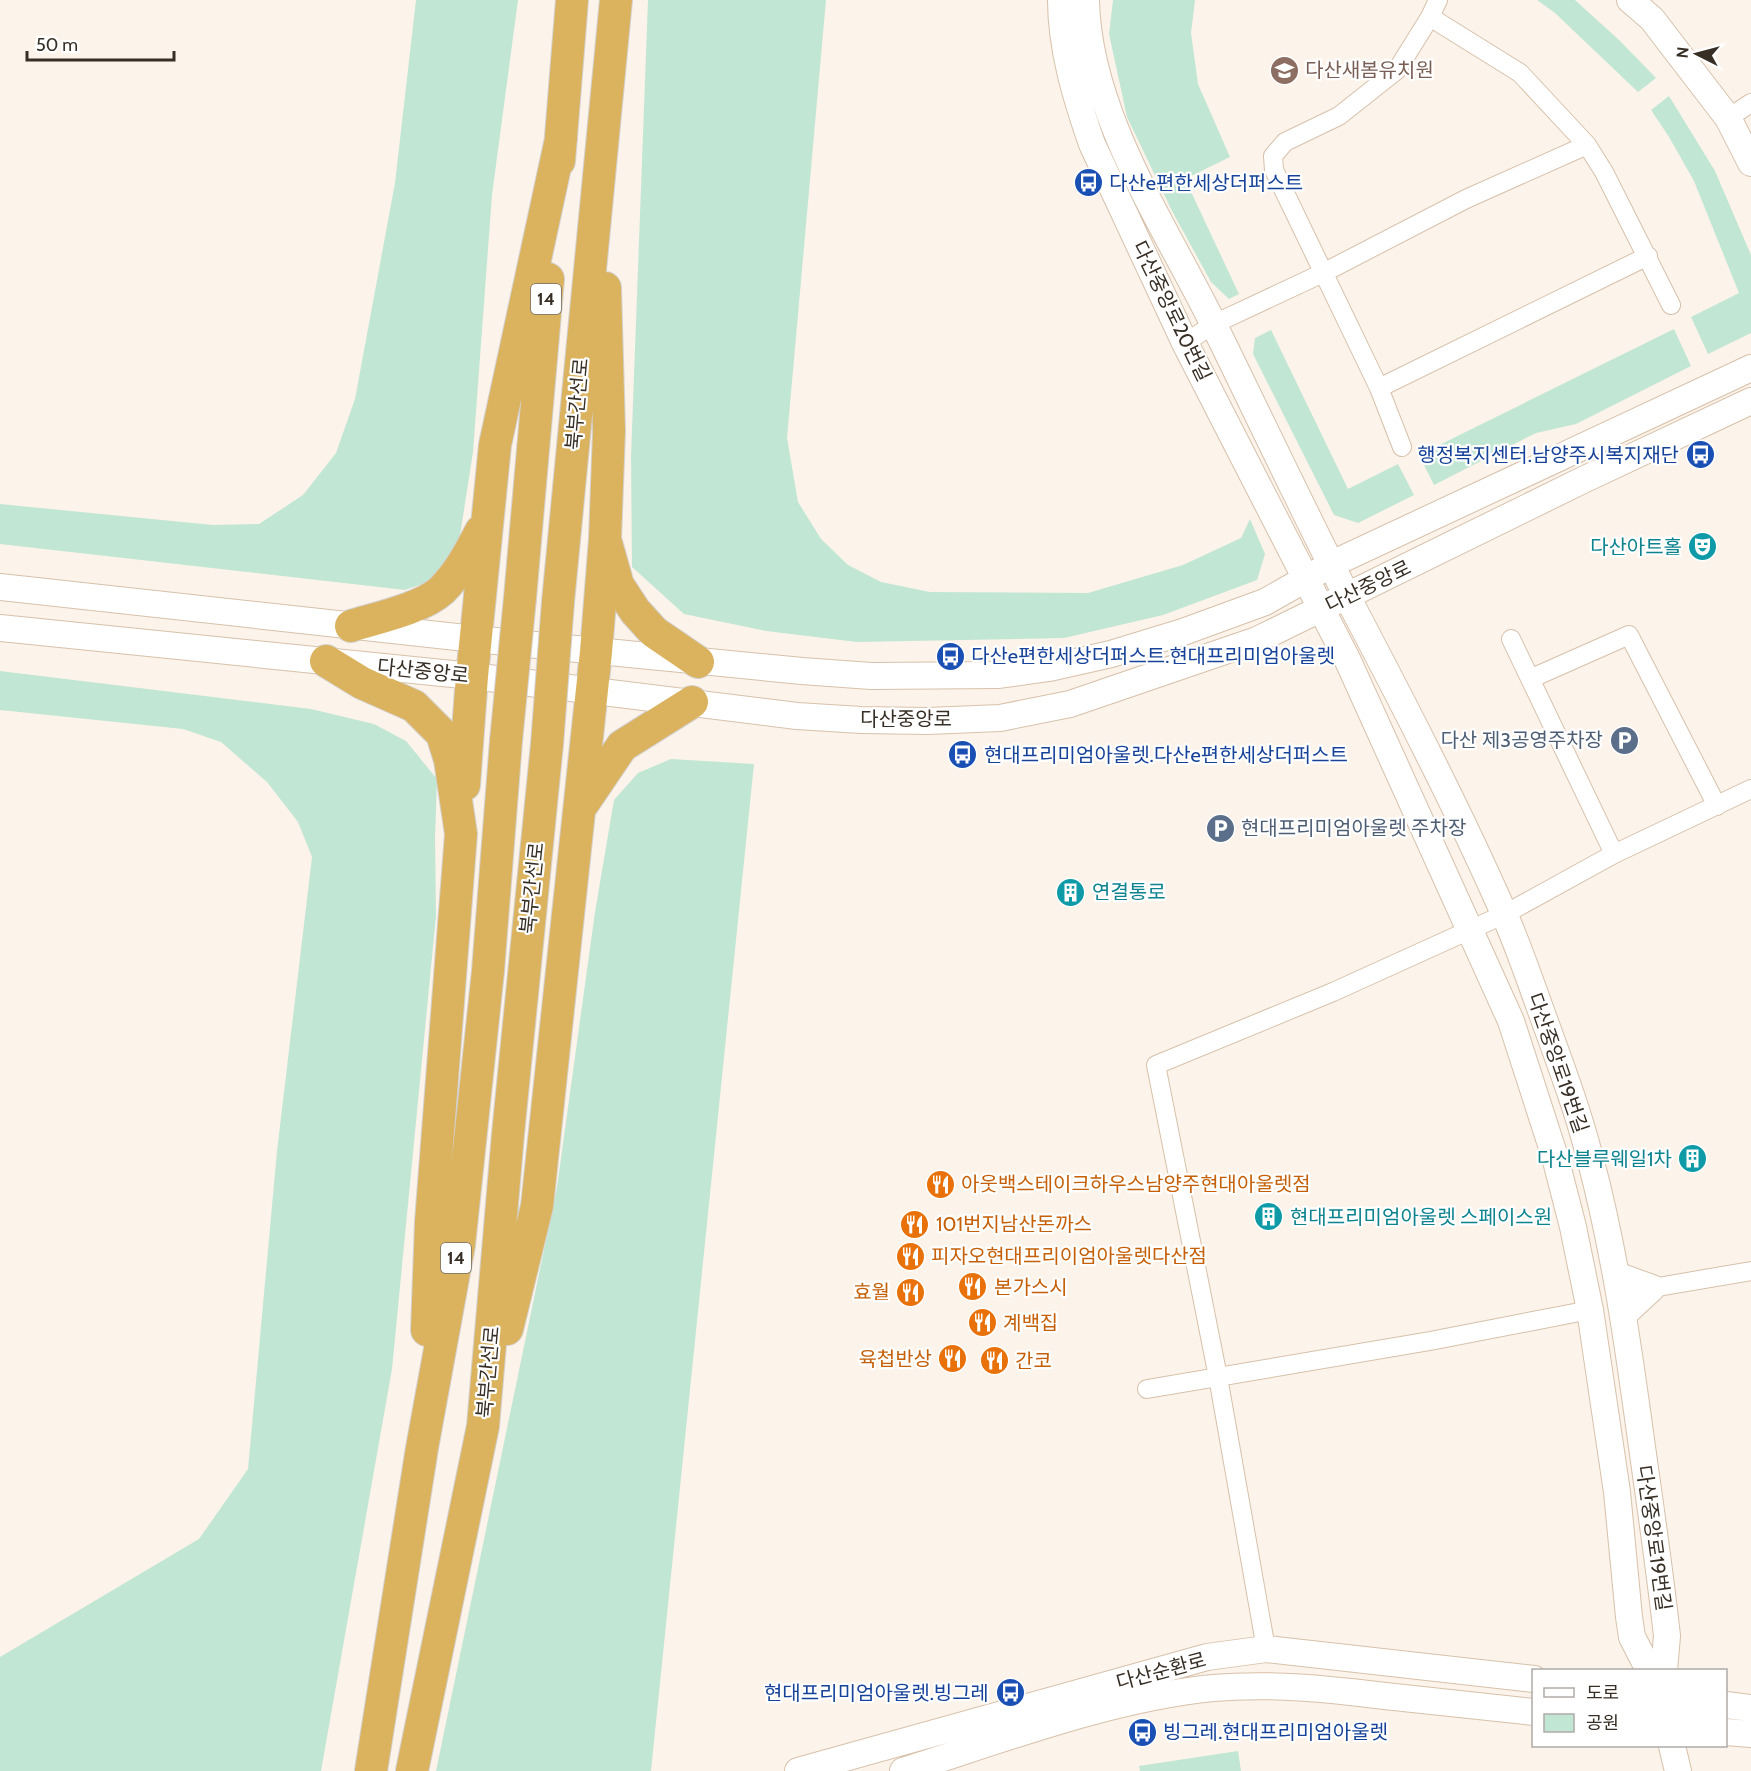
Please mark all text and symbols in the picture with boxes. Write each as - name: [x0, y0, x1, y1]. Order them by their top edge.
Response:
- scale bar: [27, 24, 174, 62]
- north arrow: [1667, 24, 1727, 84]
- text: 50 m: [36, 34, 78, 56]
- text: N: [1673, 46, 1693, 59]
- school or university icon: 다산새봄유치원: [1268, 54, 1300, 86]
- place label: 다산새봄유치원: [1305, 58, 1434, 82]
- bus stop icon: 다산e편한세상더퍼스트: [1072, 167, 1104, 199]
- place label: 다산e편한세상더퍼스트: [1109, 171, 1303, 195]
- street label: 다산중앙로20번길: [1128, 237, 1216, 385]
- road number: 14: [531, 284, 561, 314]
- street label: 북부간선로: [561, 357, 593, 451]
- bus stop icon: 행정복지센터.남양주시복지재단: [1684, 439, 1716, 471]
- place label: 행정복지센터.남양주시복지재단: [1417, 443, 1679, 467]
- theatre icon: 다산아트홀: [1687, 531, 1719, 563]
- place label: 다산아트홀: [1590, 535, 1682, 559]
- street label: 다산중앙로: [1321, 555, 1415, 617]
- bus stop icon: 다산e편한세상더퍼스트.현대프리미엄아울렛: [934, 640, 966, 672]
- place label: 다산e편한세상더퍼스트.현대프리미엄아울렛: [971, 644, 1335, 668]
- street label: 다산중앙로: [376, 654, 470, 688]
- street label: 다산중앙로: [860, 707, 952, 731]
- parking icon: 다산 제3공영주차장: [1608, 724, 1640, 756]
- place label: 다산 제3공영주차장: [1440, 728, 1603, 752]
- bus stop icon: 현대프리미엄아울렛.다산e편한세상더퍼스트: [947, 739, 979, 771]
- place label: 현대프리미엄아울렛.다산e편한세상더퍼스트: [984, 743, 1348, 767]
- parking icon: 현대프리미엄아울렛 주차장: [1204, 812, 1236, 844]
- place label: 현대프리미엄아울렛 주차장: [1241, 816, 1466, 840]
- street label: 북부간선로: [515, 841, 549, 935]
- building icon: 연결통로: [1055, 876, 1087, 908]
- place label: 연결통로: [1092, 880, 1166, 904]
- street label: 다산중앙로19번길: [1523, 990, 1593, 1136]
- building icon: 다산블루웨일1차: [1677, 1143, 1709, 1175]
- place label: 다산블루웨일1차: [1537, 1147, 1672, 1171]
- restaurant icon: 아웃백스테이크하우스남양주현대아울렛점: [924, 1168, 956, 1200]
- place label: 아웃백스테이크하우스남양주현대아울렛점: [961, 1172, 1311, 1196]
- building icon: 현대프리미엄아울렛 스페이스원: [1253, 1201, 1285, 1233]
- place label: 현대프리미엄아울렛 스페이스원: [1290, 1205, 1552, 1229]
- restaurant icon: 101번지남산돈까스: [899, 1208, 931, 1240]
- place label: 101번지남산돈까스: [936, 1212, 1092, 1236]
- restaurant icon: 피자오현대프리이엄아울렛다산점: [894, 1240, 926, 1272]
- road number: 14: [441, 1243, 471, 1273]
- place label: 피자오현대프리이엄아울렛다산점: [931, 1244, 1207, 1268]
- restaurant icon: 본가스시: [957, 1271, 989, 1303]
- place label: 본가스시: [994, 1275, 1068, 1299]
- restaurant icon: 효월: [895, 1276, 927, 1308]
- place label: 효월: [853, 1280, 890, 1304]
- restaurant icon: 계백집: [966, 1307, 998, 1339]
- place label: 계백집: [1003, 1311, 1058, 1335]
- street label: 북부간선로: [472, 1325, 504, 1419]
- restaurant icon: 육첩반상: [937, 1343, 969, 1375]
- restaurant icon: 간코: [978, 1345, 1010, 1377]
- place label: 육첩반상: [858, 1347, 932, 1371]
- place label: 간코: [1015, 1349, 1052, 1373]
- street label: 다산중앙로19번길: [1632, 1464, 1676, 1612]
- street label: 다산순환로: [1113, 1648, 1209, 1694]
- legend: [1532, 1669, 1727, 1747]
- bus stop icon: 현대프리미엄아울렛.빙그레: [994, 1677, 1026, 1709]
- place label: 현대프리미엄아울렛.빙그레: [764, 1681, 989, 1705]
- text: 도로: [1586, 1682, 1619, 1704]
- text: 공원: [1586, 1712, 1619, 1734]
- bus stop icon: 빙그레.현대프리미엄아울렛: [1126, 1716, 1158, 1748]
- place label: 빙그레.현대프리미엄아울렛: [1163, 1720, 1388, 1744]

